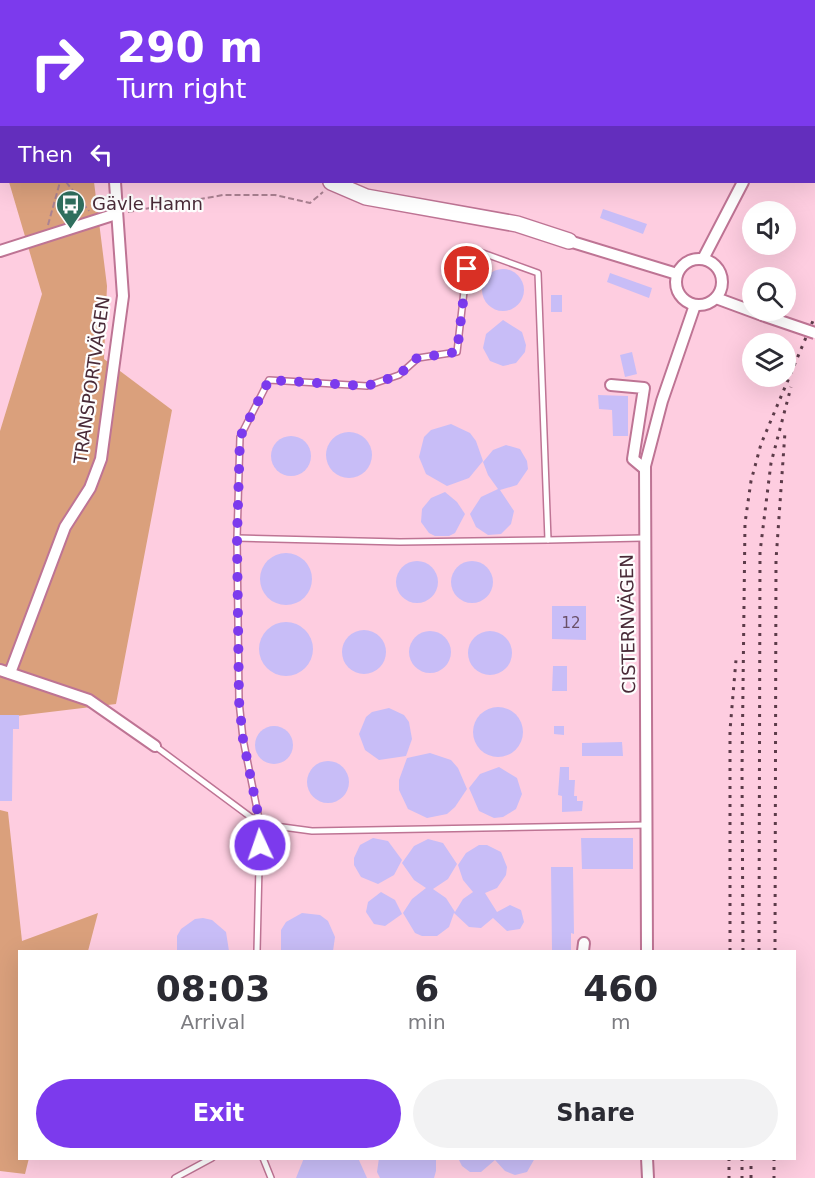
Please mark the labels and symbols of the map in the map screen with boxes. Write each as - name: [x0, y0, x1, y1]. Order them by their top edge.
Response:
- bus stop icon: Gävle Hamn: [55, 188, 87, 230]
- place label: Gävle Hamn: [92, 193, 203, 214]
- pin: [441, 243, 492, 294]
- street label: TRANSPORTVÄGEN: [69, 295, 114, 466]
- street label: CISTERNVÄGEN: [616, 554, 639, 694]
- house number: 12: [561, 614, 581, 632]
- position arrow: [228, 813, 292, 877]

